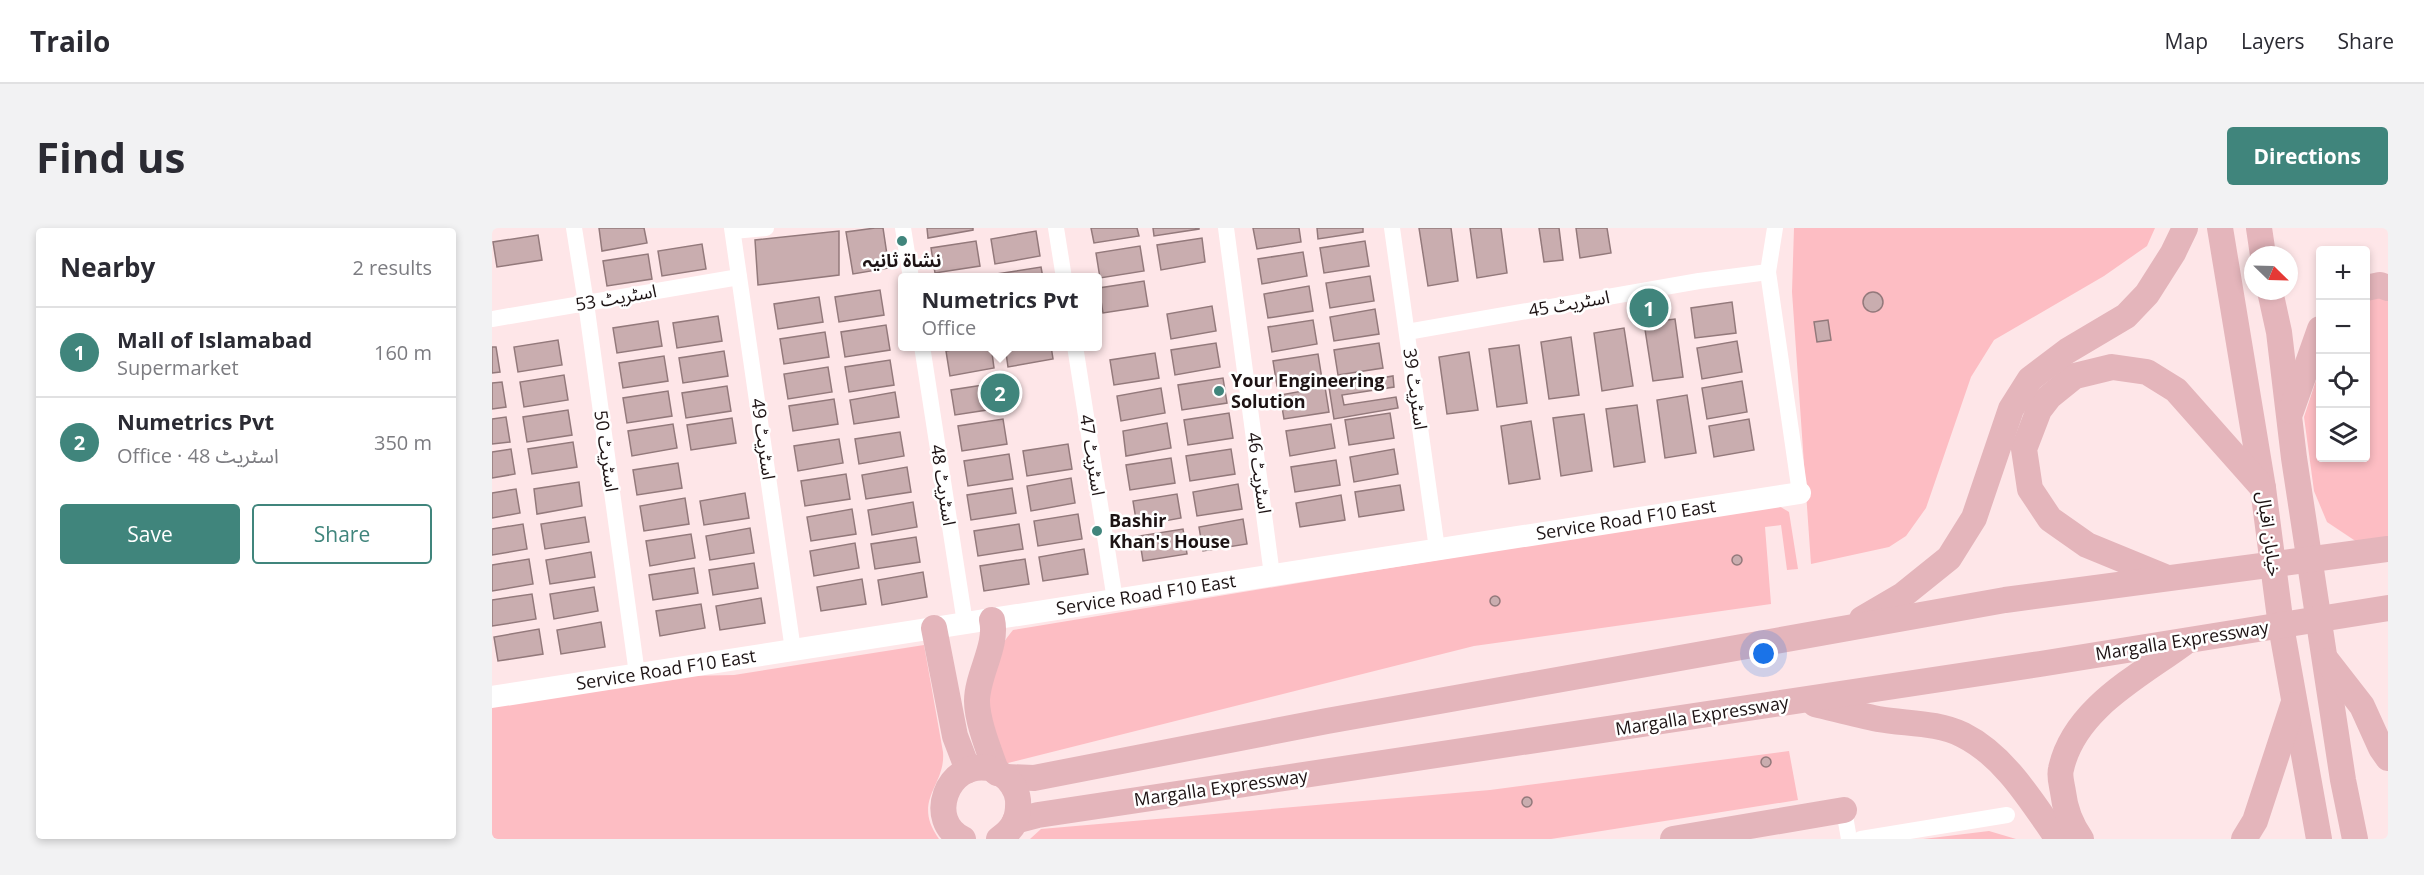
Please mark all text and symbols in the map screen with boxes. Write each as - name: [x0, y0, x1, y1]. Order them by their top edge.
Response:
- text: Trailo: [30, 22, 110, 60]
- text: Map: [2165, 27, 2208, 55]
- text: Layers: [2241, 27, 2305, 55]
- text: Share: [2338, 27, 2394, 55]
- button: Directions: [2227, 127, 2388, 185]
- text: Find us: [36, 128, 185, 185]
- marker: نشاۃ ثانیہ: [895, 234, 909, 248]
- north arrow: [2244, 246, 2298, 300]
- map controls: [2316, 246, 2370, 462]
- button: +: [2316, 246, 2370, 300]
- place label: نشاۃ ثانیہ: [863, 248, 941, 272]
- text: Nearby: [60, 249, 155, 285]
- text: 2 results: [352, 254, 432, 281]
- popup: [898, 273, 1102, 351]
- street label: اسٹریٹ 53: [573, 278, 658, 316]
- text: Numetrics Pvt: [921, 284, 1079, 314]
- street label: اسٹریٹ 45: [1526, 284, 1611, 322]
- pin: 1: [1630, 286, 1668, 331]
- button: −: [2316, 300, 2370, 354]
- text: Office: [921, 314, 976, 341]
- text: Mall of Islamabad: [117, 324, 312, 354]
- text: 1: [74, 339, 85, 366]
- text: 160 m: [374, 339, 432, 366]
- street label: اسٹریٹ 39: [1398, 347, 1434, 431]
- text: Supermarket: [117, 354, 239, 381]
- button: locate: [2316, 354, 2370, 408]
- place label: Your Engineering Solution: [1231, 368, 1384, 413]
- pin: 2: [980, 370, 1020, 416]
- marker: Your Engineering Solution: [1212, 384, 1226, 398]
- street label: اسٹریٹ 49: [746, 397, 782, 481]
- text: Numetrics Pvt: [117, 406, 274, 436]
- button: layers: [2316, 408, 2370, 462]
- street label: اسٹریٹ 50: [589, 409, 625, 493]
- street label: اسٹریٹ 47: [1075, 412, 1111, 497]
- text: 2: [74, 429, 85, 456]
- text: 350 m: [374, 429, 432, 456]
- street label: اسٹریٹ 46: [1242, 431, 1278, 515]
- text: Office · اسٹریٹ 48: [117, 442, 279, 469]
- street label: اسٹریٹ 48: [926, 442, 962, 527]
- street label: خیابان اقبال: [2252, 490, 2288, 578]
- street label: Service Road F10 East: [1534, 493, 1717, 545]
- button: Save: [60, 504, 240, 564]
- button: Share: [252, 504, 432, 564]
- place label: Bashir Khan's House: [1109, 508, 1230, 553]
- marker: Bashir Khan's House: [1090, 524, 1104, 538]
- street label: Service Road F10 East: [1054, 568, 1237, 620]
- street label: Margalla Expressway: [2093, 614, 2271, 666]
- your location: [1749, 639, 1778, 668]
- street label: Service Road F10 East: [574, 643, 757, 695]
- street label: Margalla Expressway: [1613, 689, 1791, 741]
- street label: Margalla Expressway: [1132, 763, 1310, 811]

